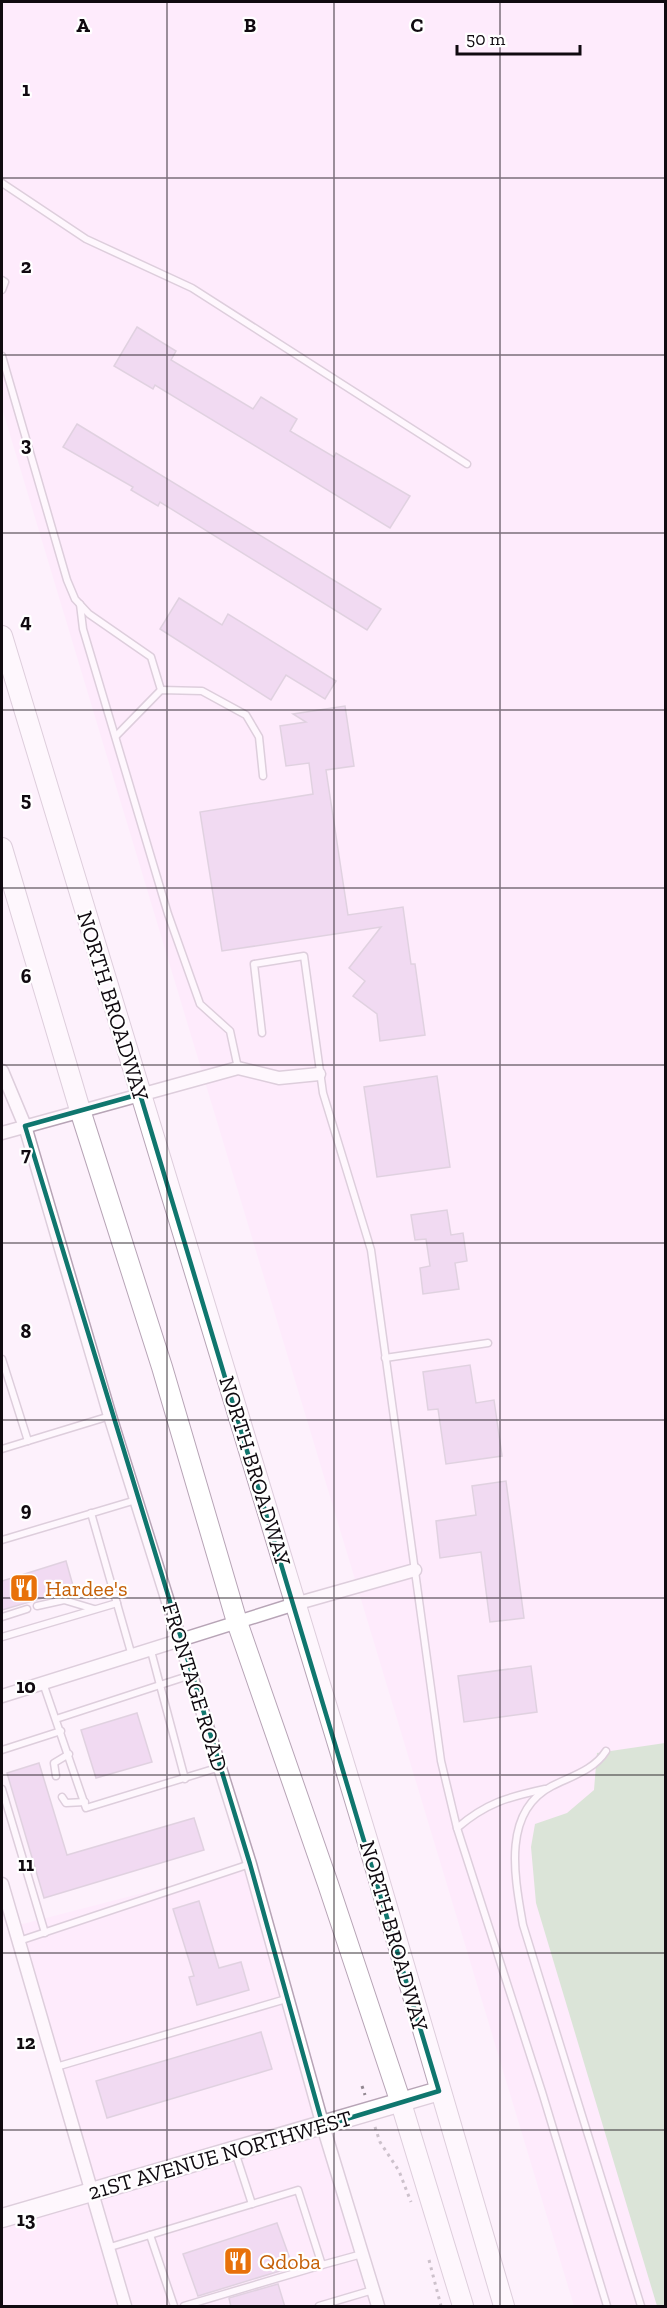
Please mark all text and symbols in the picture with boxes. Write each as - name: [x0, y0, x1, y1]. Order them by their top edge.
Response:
- text: A: [76, 13, 90, 37]
- text: B: [244, 13, 256, 37]
- text: C: [411, 13, 424, 37]
- scale bar: [457, 18, 580, 56]
- text: 50 m: [466, 28, 506, 50]
- text: 1: [22, 77, 30, 101]
- text: 2: [21, 254, 32, 278]
- text: 3: [21, 432, 32, 456]
- text: 4: [20, 609, 32, 633]
- text: 5: [21, 787, 31, 811]
- street label: NORTH BROADWAY: [71, 908, 155, 1105]
- text: 6: [21, 964, 32, 988]
- text: 7: [21, 1142, 31, 1166]
- text: 8: [21, 1319, 32, 1343]
- street label: NORTH BROADWAY: [213, 1373, 297, 1570]
- text: 9: [21, 1497, 32, 1521]
- restaurant icon: Hardee's: [8, 1572, 40, 1604]
- place label: Hardee's: [45, 1575, 128, 1602]
- street label: FRONTAGE ROAD: [156, 1599, 234, 1775]
- text: 10: [16, 1674, 36, 1698]
- street label: NORTH BROADWAY: [354, 1838, 434, 2035]
- text: 11: [18, 1852, 34, 1876]
- text: 12: [17, 2030, 36, 2054]
- street label: 21ST AVENUE NORTHWEST: [85, 2104, 355, 2206]
- text: 13: [17, 2207, 36, 2231]
- restaurant icon: Qdoba: [222, 2245, 254, 2277]
- place label: Qdoba: [259, 2248, 321, 2275]

